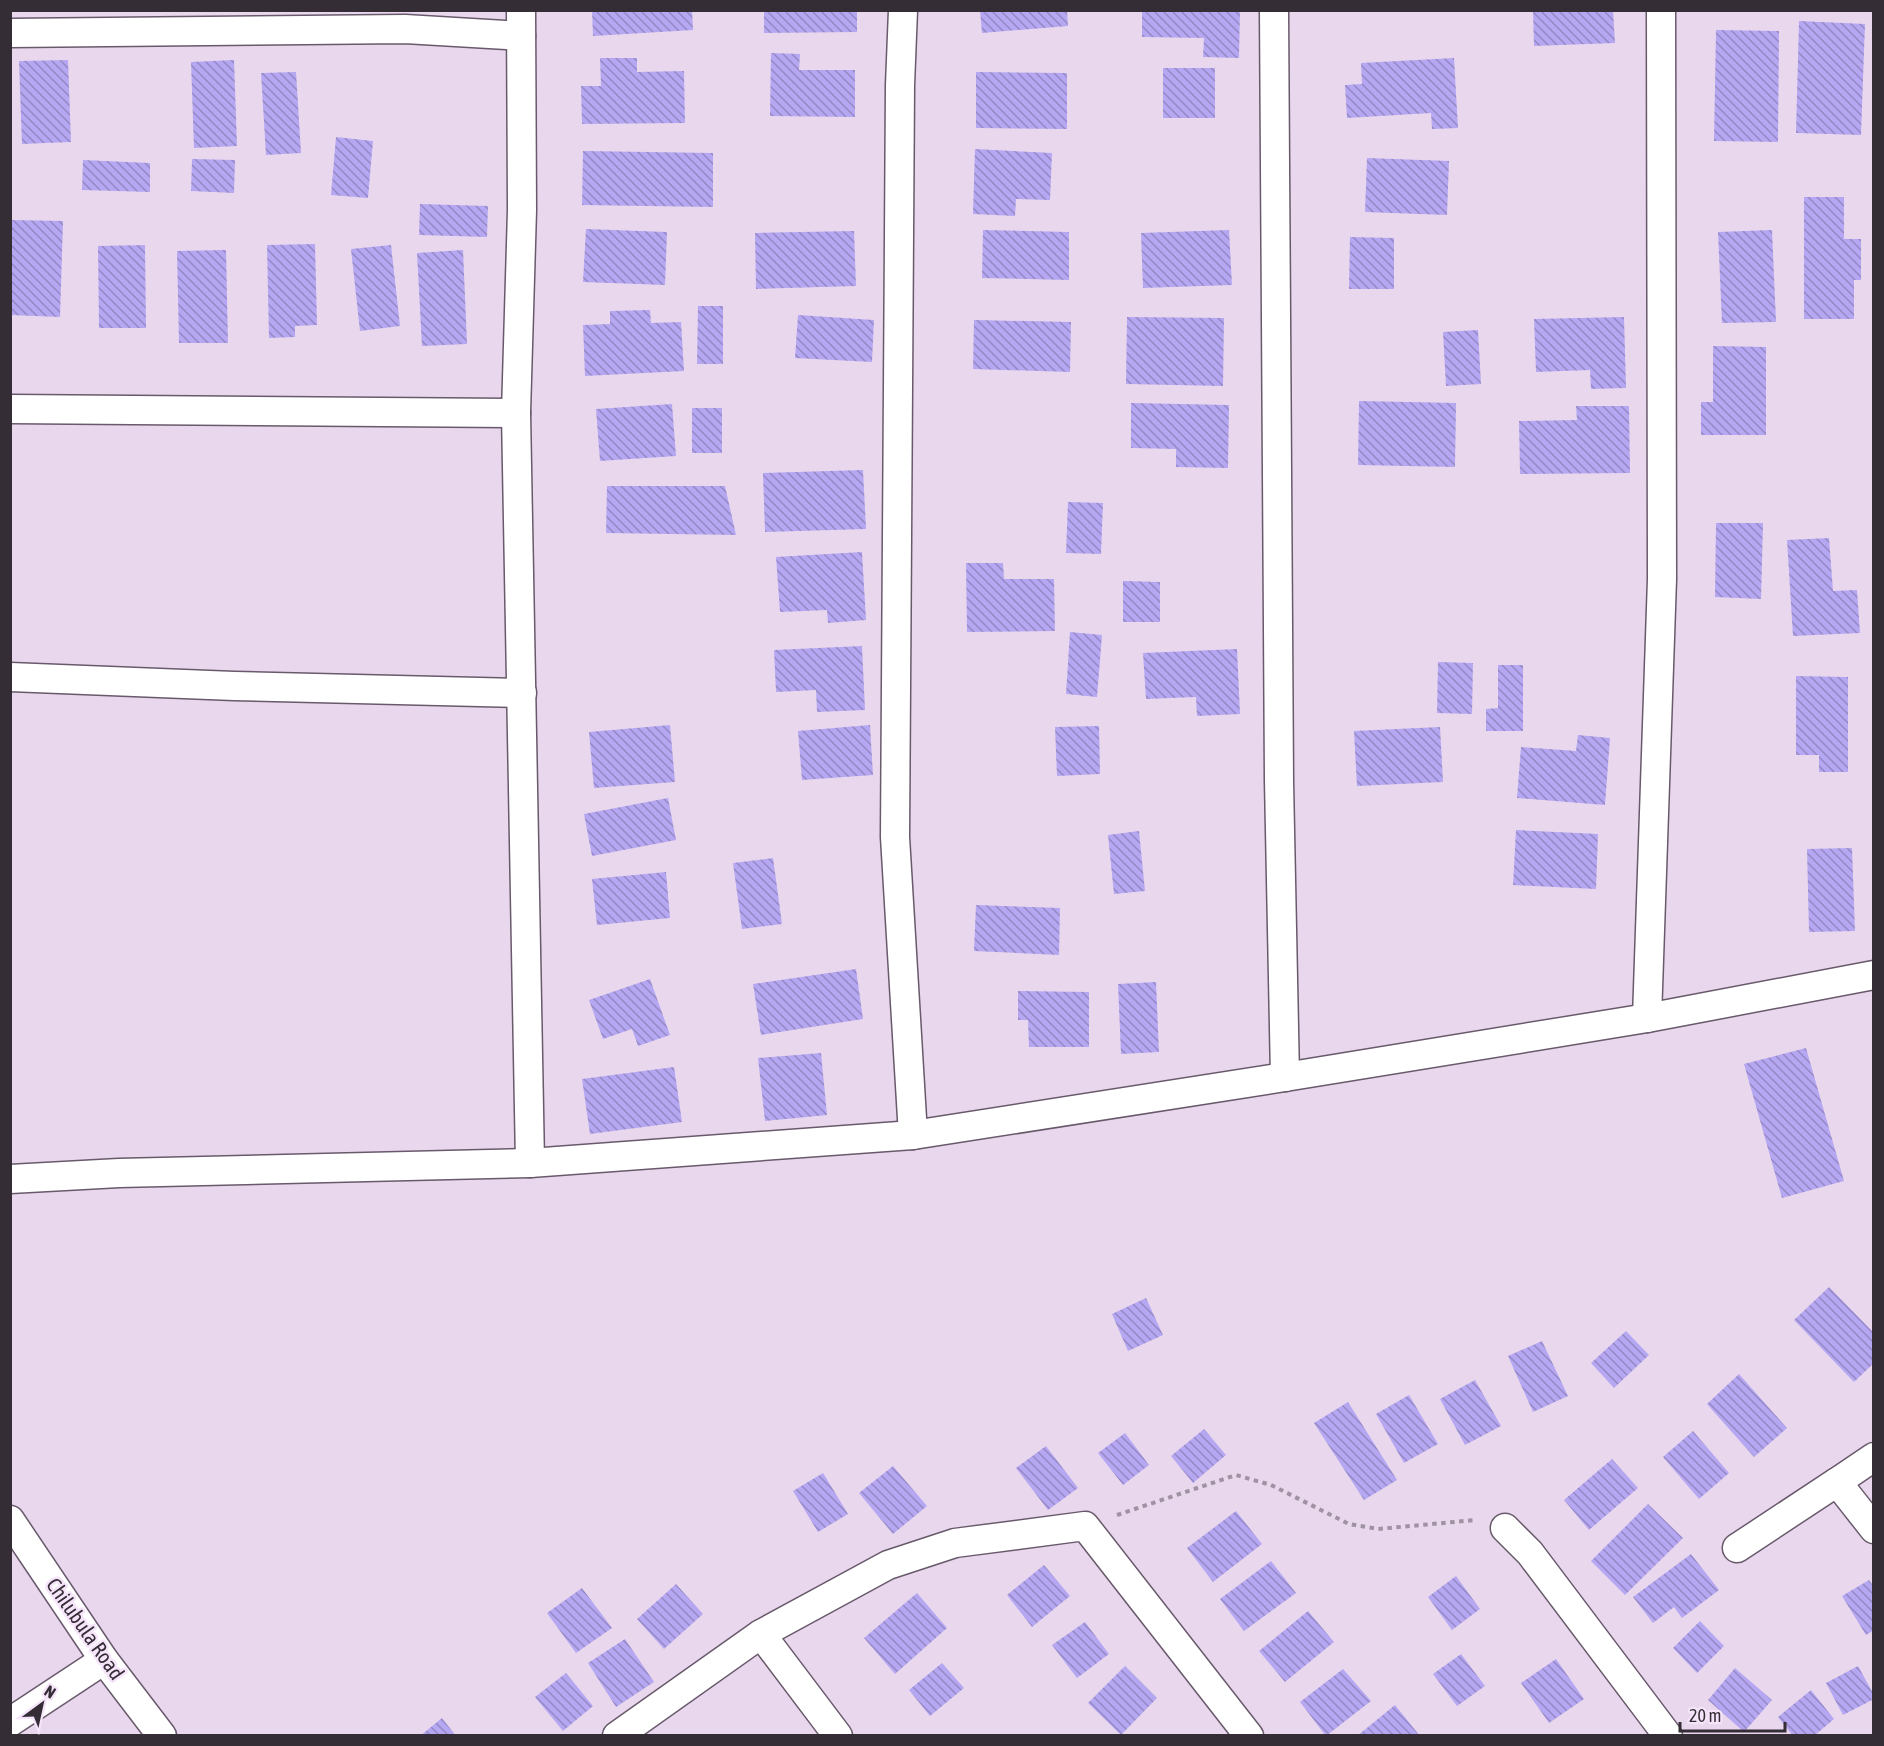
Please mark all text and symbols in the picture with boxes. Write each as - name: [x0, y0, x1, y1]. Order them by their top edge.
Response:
- street label: Chilubula Road: [42, 1573, 130, 1684]
- north arrow: [12, 1674, 72, 1734]
- text: N: [41, 1681, 59, 1702]
- scale bar: [1680, 1695, 1785, 1733]
- text: 20 m: [1689, 1705, 1721, 1726]

